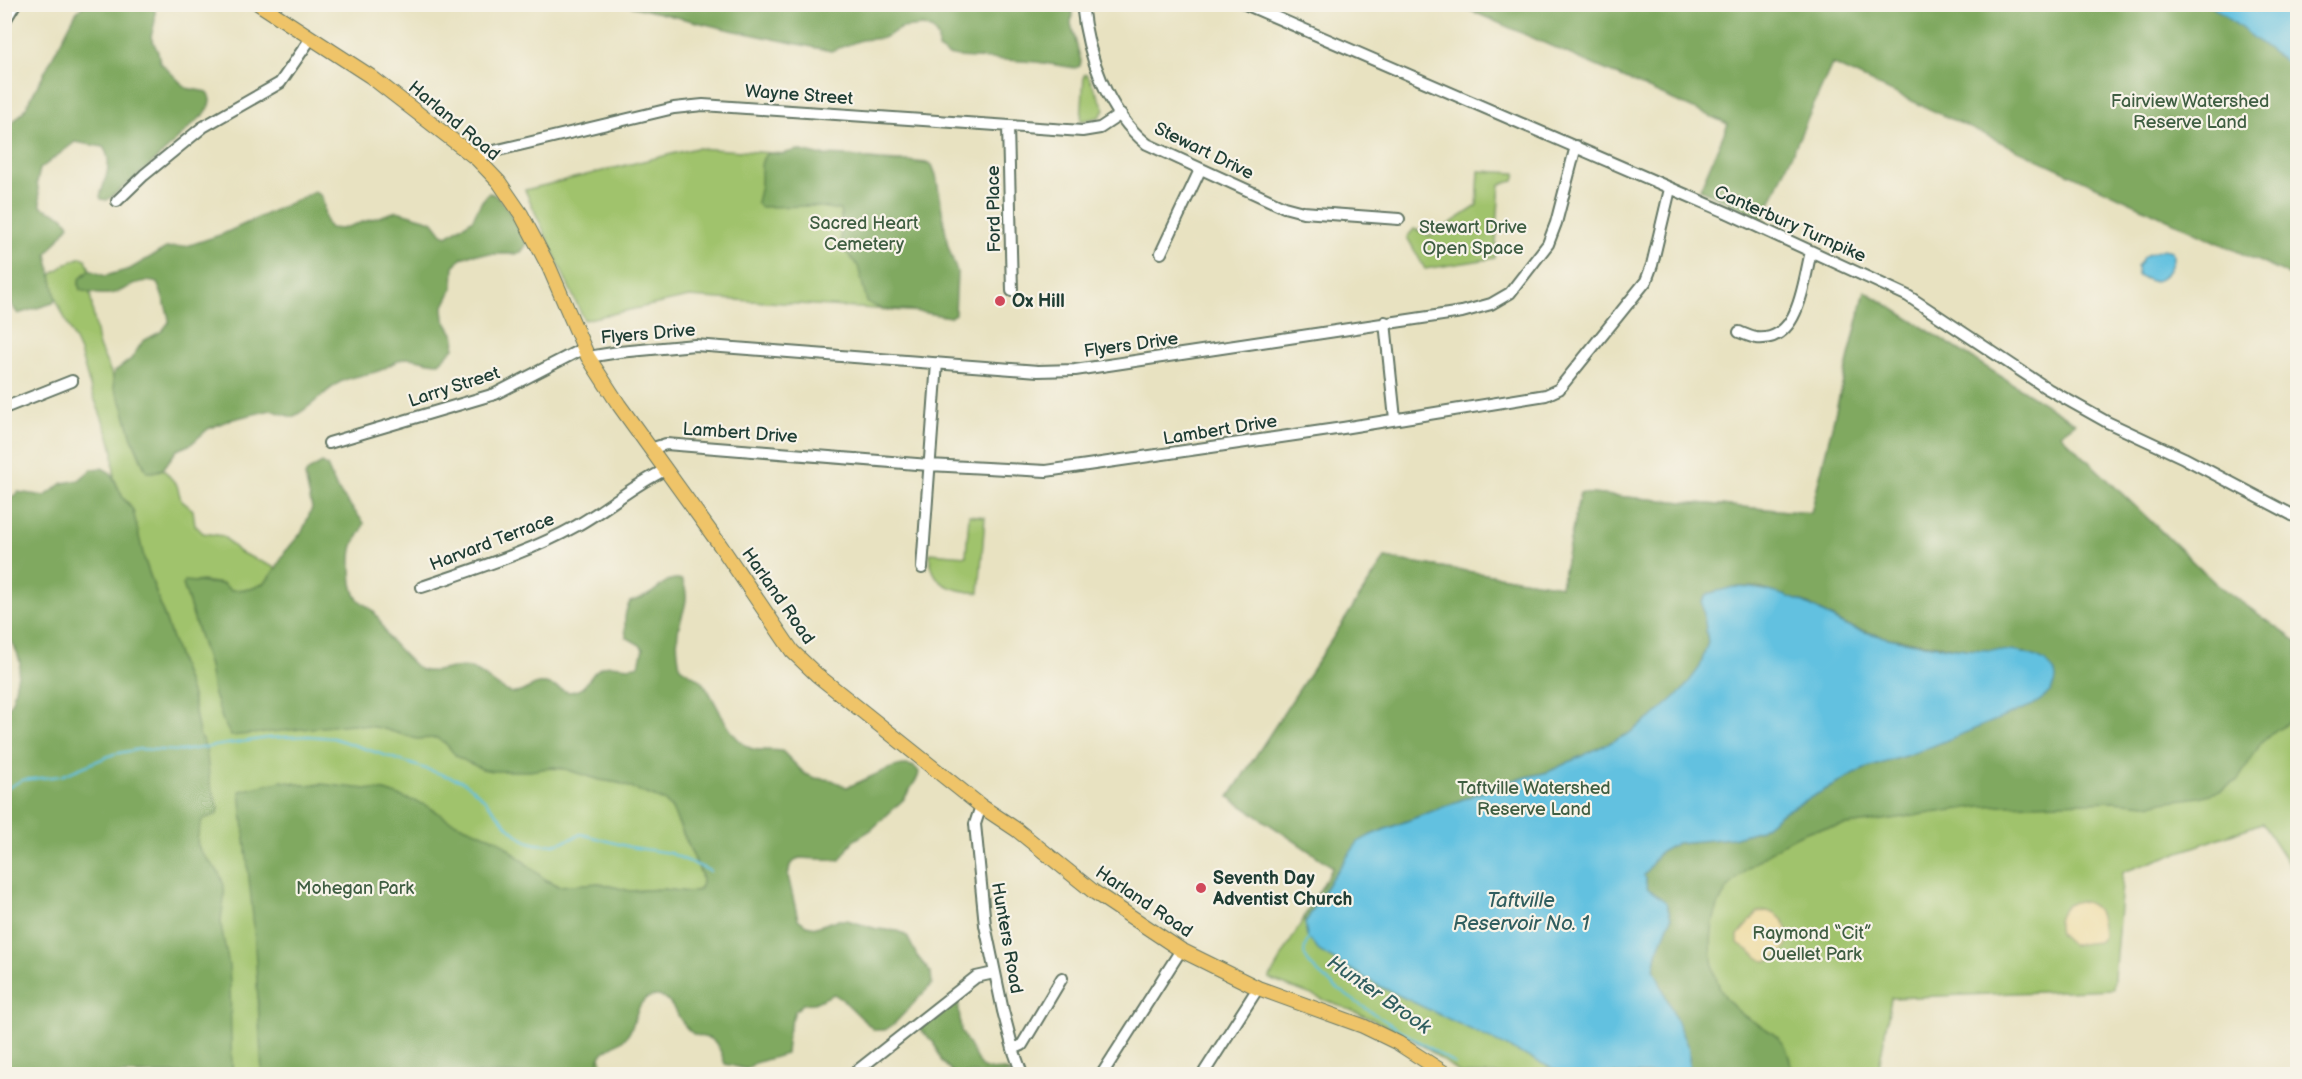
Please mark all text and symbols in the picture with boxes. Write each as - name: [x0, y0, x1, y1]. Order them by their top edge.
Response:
- street label: Harland Road: [404, 77, 504, 165]
- street label: Wayne Street: [744, 81, 854, 109]
- park label: Fairview Watershed Reserve Land: [2111, 91, 2269, 133]
- street label: Stewart Drive: [1151, 118, 1257, 184]
- street label: Ford Place: [983, 165, 1005, 253]
- street label: Canterbury Turnpike: [1711, 181, 1869, 267]
- park label: Sacred Heart Cemetery: [810, 213, 919, 255]
- park label: Stewart Drive Open Space: [1419, 217, 1527, 259]
- place label: Ox Hill: [1012, 291, 1065, 312]
- marker: Ox Hill: [993, 294, 1007, 308]
- street label: Flyers Drive: [600, 319, 697, 349]
- street label: Flyers Drive: [1082, 328, 1180, 362]
- street label: Larry Street: [406, 362, 503, 412]
- street label: Lambert Drive: [1161, 411, 1279, 449]
- street label: Lambert Drive: [682, 419, 799, 448]
- street label: Harvard Terrace: [427, 508, 558, 575]
- street label: Harland Road: [737, 544, 819, 648]
- park label: Taftville Watershed Reserve Land: [1457, 778, 1611, 820]
- street label: Harland Road: [1091, 862, 1197, 942]
- place label: Seventh Day Adventist Church: [1212, 868, 1352, 910]
- park label: Mohegan Park: [296, 878, 414, 899]
- street label: Hunters Road: [987, 881, 1027, 995]
- marker: Seventh Day Adventist Church: [1194, 881, 1208, 895]
- water label: Taftville Reservoir No. 1: [1453, 889, 1590, 936]
- park label: Raymond “Cit” Ouellet Park: [1752, 923, 1872, 965]
- water label: Hunter Brook: [1323, 951, 1436, 1040]

